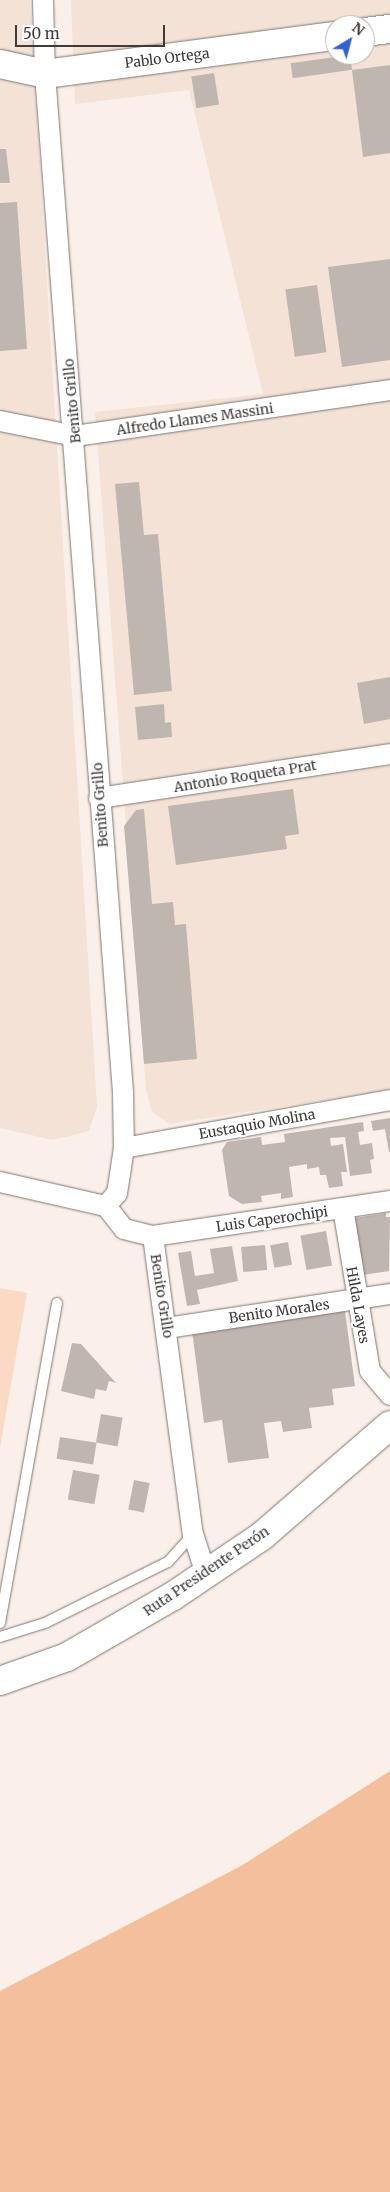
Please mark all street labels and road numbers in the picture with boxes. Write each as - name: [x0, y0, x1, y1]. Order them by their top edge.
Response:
- street label: Pablo Ortega: [124, 44, 210, 72]
- street label: Benito Grillo: [60, 358, 84, 444]
- street label: Alfredo Llames Massini: [115, 400, 275, 438]
- street label: Antonio Roqueta Prat: [172, 756, 318, 796]
- street label: Benito Grillo: [89, 762, 111, 848]
- street label: Eustaquio Molina: [198, 1105, 316, 1143]
- street label: Luis Caperochipi: [215, 1203, 329, 1235]
- street label: Benito Grillo: [147, 1253, 177, 1339]
- street label: Hilda Layes: [343, 1265, 373, 1345]
- street label: Benito Morales: [228, 1296, 330, 1326]
- street label: Ruta Presidente Perón: [140, 1523, 272, 1619]

